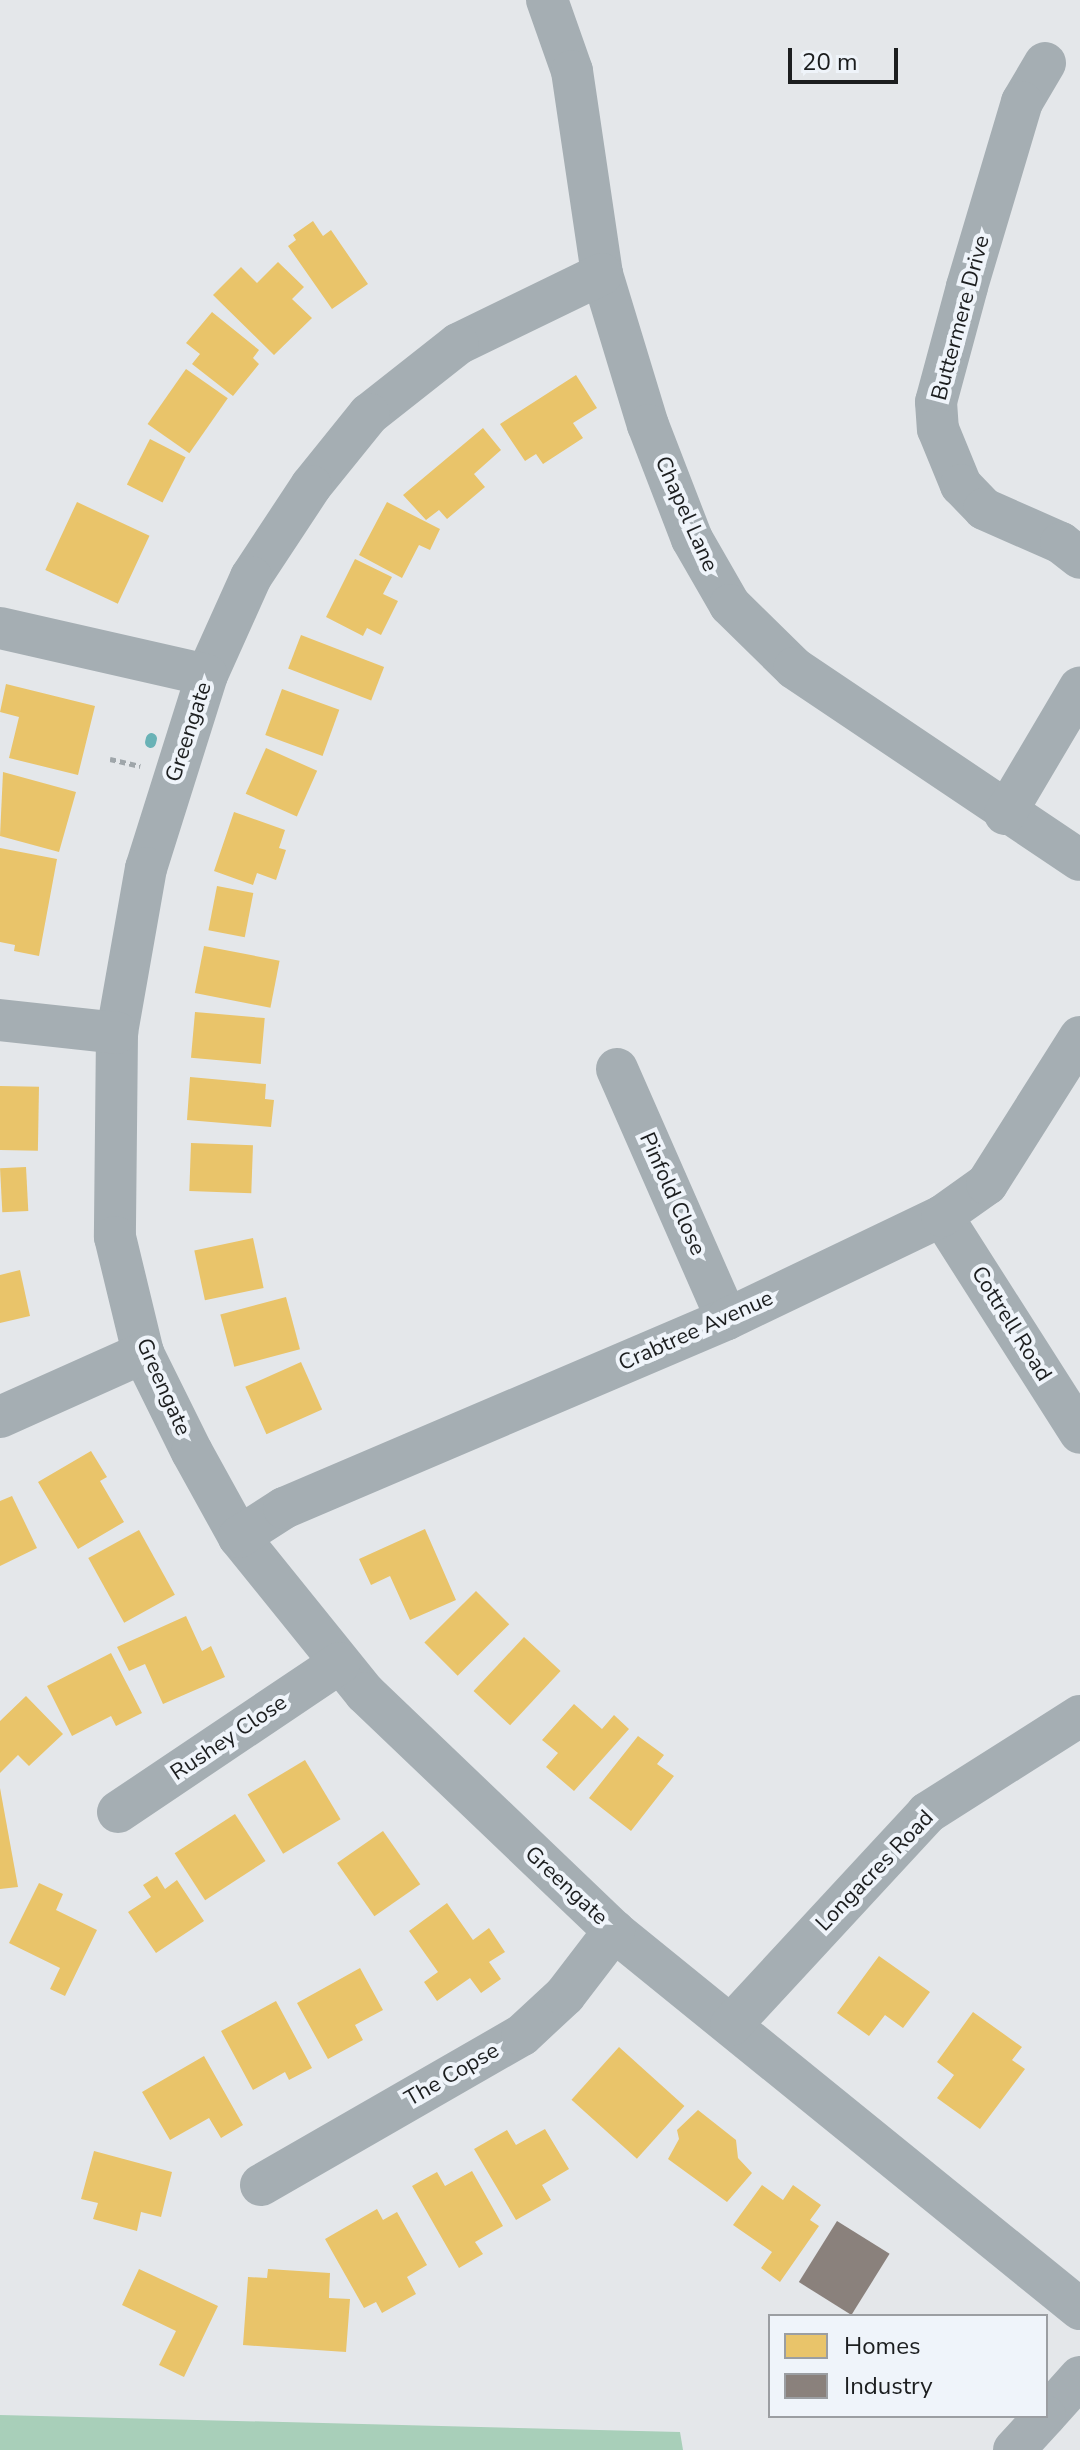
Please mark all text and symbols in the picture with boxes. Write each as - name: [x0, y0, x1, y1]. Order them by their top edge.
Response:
- scale bar: [792, 32, 902, 82]
- text: 20 m: [802, 46, 858, 78]
- street label: Buttermere Drive: [926, 233, 996, 403]
- street label: Chapel Lane: [649, 452, 723, 576]
- street label: Greengate: [160, 679, 218, 785]
- street label: Pinfold Close: [633, 1129, 711, 1259]
- street label: Cottrell Road: [965, 1262, 1057, 1386]
- street label: Crabtree Avenue: [615, 1285, 777, 1377]
- street label: Greengate: [130, 1334, 196, 1440]
- street label: Rushey Close: [166, 1689, 292, 1787]
- street label: Longacres Road: [811, 1805, 939, 1937]
- street label: Greengate: [519, 1841, 613, 1931]
- street label: The Copse: [400, 2037, 504, 2113]
- legend: [768, 2314, 1048, 2418]
- text: Homes: [844, 2330, 920, 2362]
- text: Industry: [844, 2370, 933, 2402]

